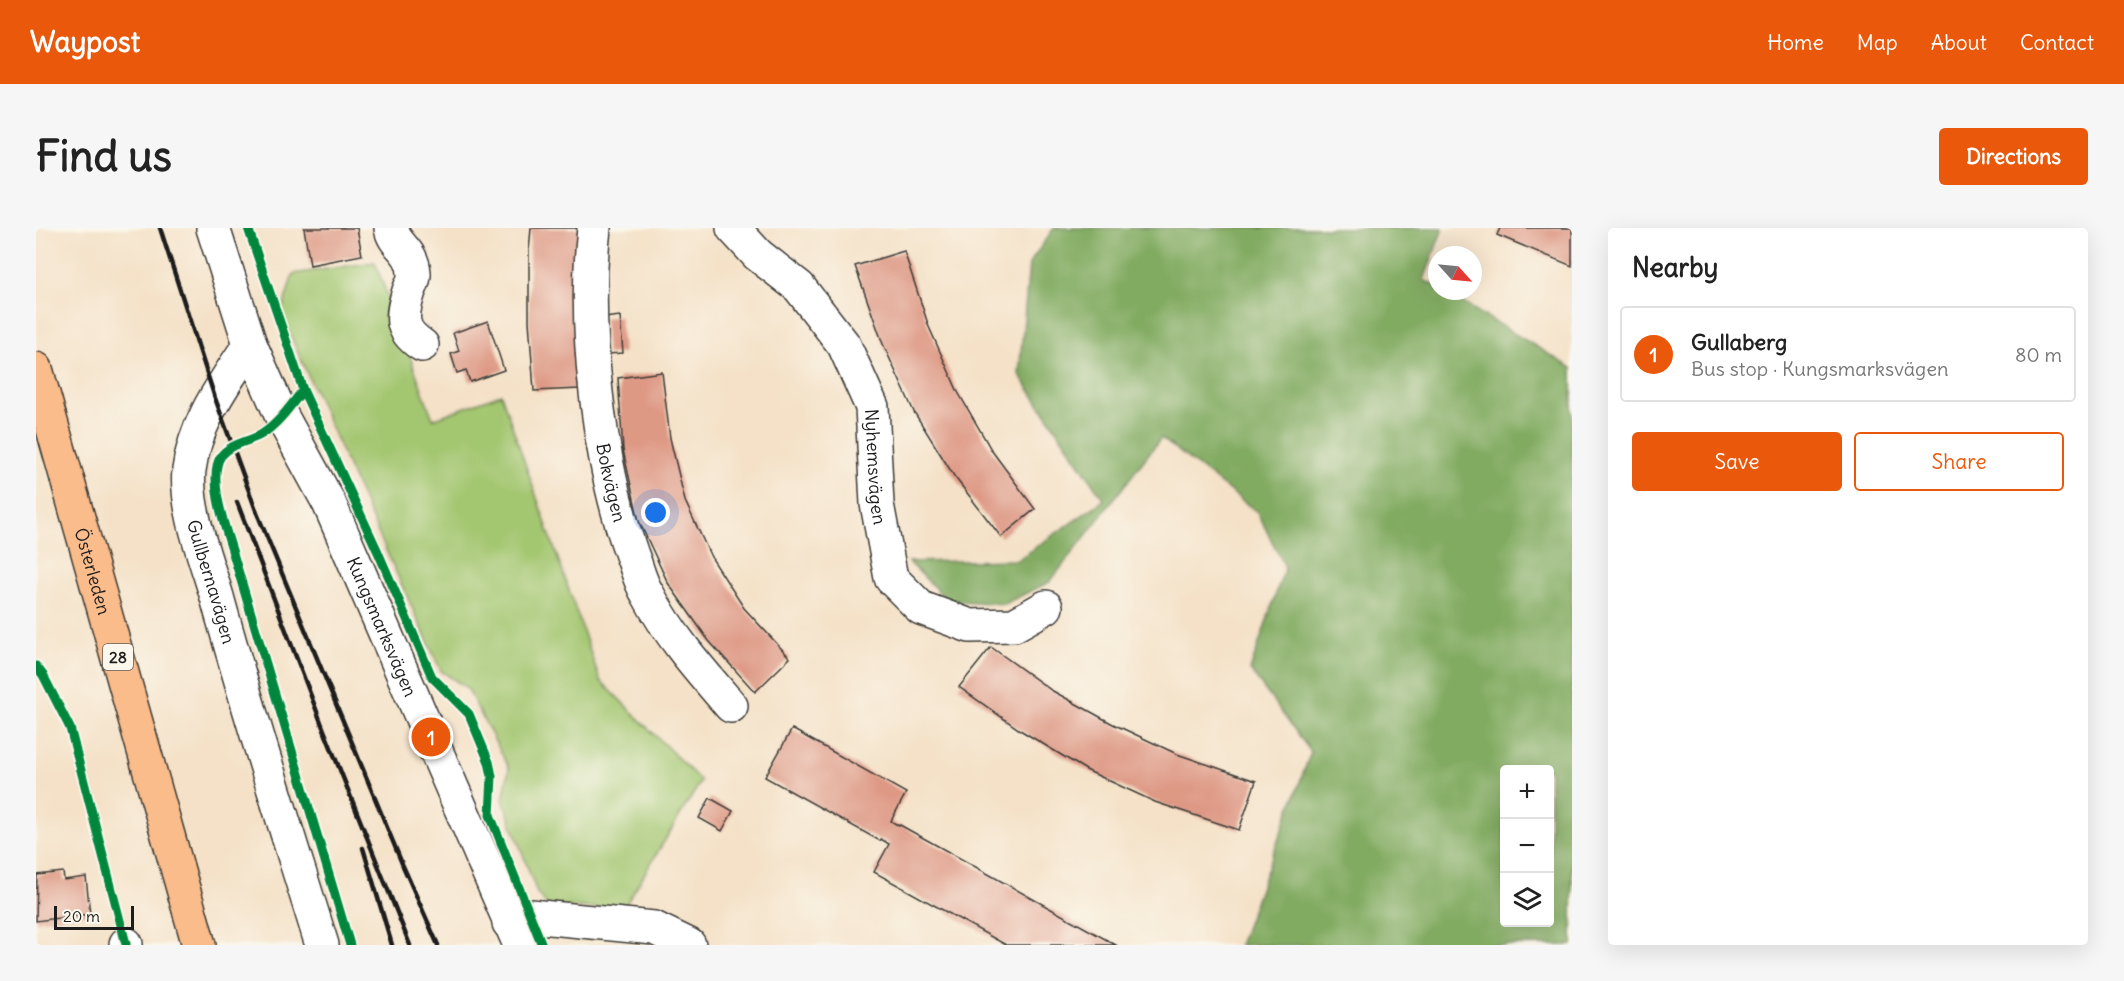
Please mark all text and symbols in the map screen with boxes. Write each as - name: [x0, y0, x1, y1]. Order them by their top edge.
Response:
- text: Waypost: [30, 24, 140, 60]
- text: Home: [1767, 29, 1824, 56]
- text: Map: [1857, 29, 1898, 56]
- text: About: [1931, 29, 1987, 56]
- text: Contact: [2020, 29, 2094, 56]
- button: Directions: [1939, 128, 2088, 185]
- text: Find us: [36, 130, 172, 182]
- north arrow: [1428, 246, 1482, 300]
- text: Nearby: [1632, 251, 1718, 284]
- text: Gullaberg: [1691, 328, 1787, 356]
- text: 1: [1650, 342, 1657, 367]
- text: 80 m: [2015, 342, 2062, 367]
- text: Bus stop · Kungsmarksvägen: [1691, 356, 1949, 381]
- street label: Nyhemsvägen: [861, 408, 892, 526]
- button: Save: [1632, 432, 1842, 491]
- button: Share: [1854, 432, 2064, 491]
- street label: Bokvägen: [592, 441, 632, 524]
- your location: [641, 498, 670, 527]
- street label: Gullbernavägen: [183, 517, 241, 646]
- street label: Österleden: [70, 525, 116, 617]
- street label: Kungsmarksvägen: [342, 553, 423, 700]
- road number: 28: [103, 644, 133, 670]
- pin: 1: [412, 714, 450, 760]
- map controls: [1500, 765, 1554, 927]
- button: +: [1500, 765, 1554, 819]
- button: −: [1500, 819, 1554, 873]
- button: layers: [1500, 873, 1554, 927]
- scale bar: [54, 903, 134, 930]
- text: 20 m: [63, 906, 100, 926]

